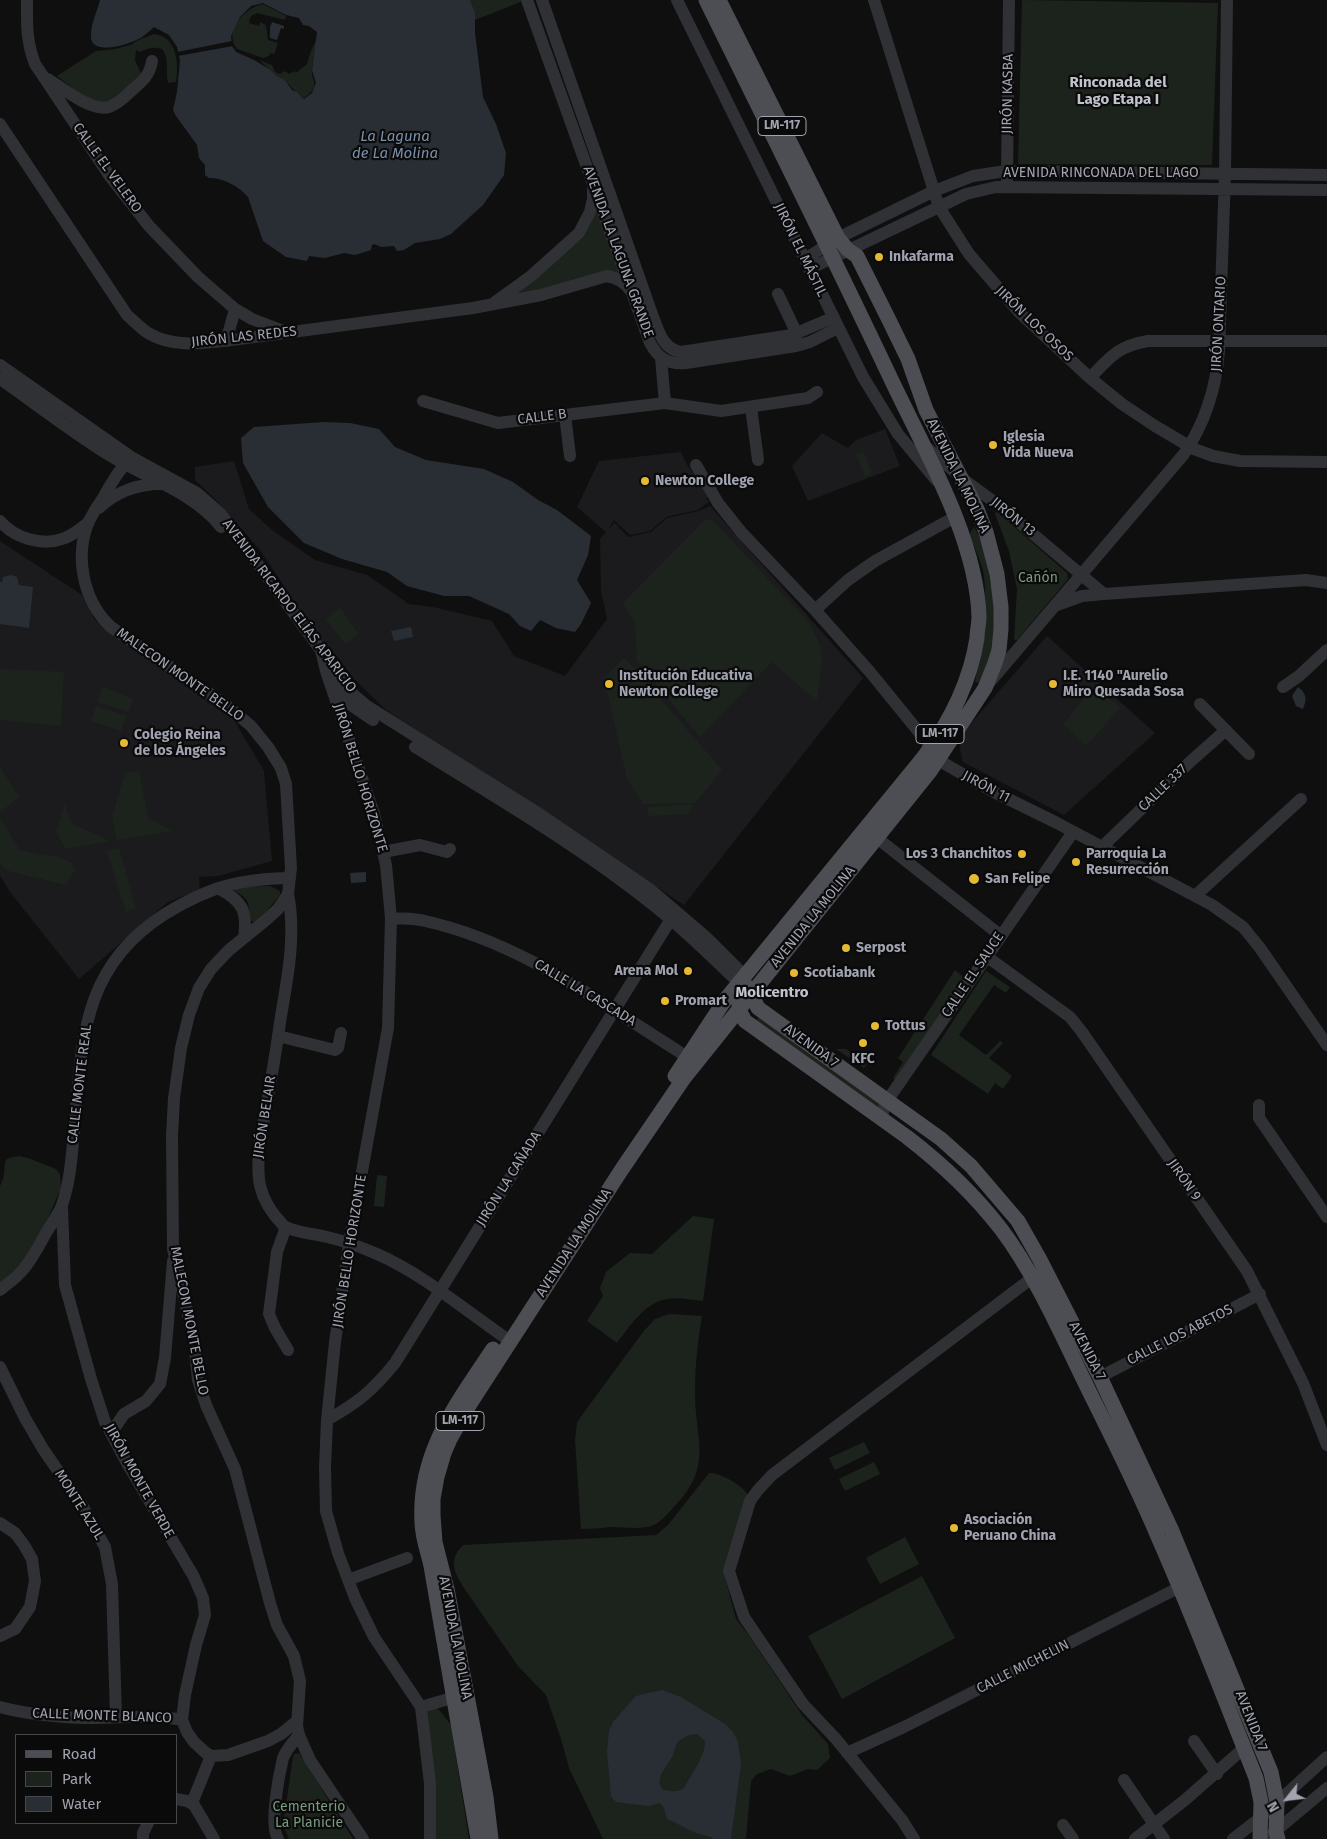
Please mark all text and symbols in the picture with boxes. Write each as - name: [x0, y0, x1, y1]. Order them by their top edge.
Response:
- street label: JIRÓN KASBA: [999, 54, 1017, 134]
- district label: Rinconada del Lago Etapa I: [1069, 74, 1167, 109]
- road number: LM-117: [758, 116, 806, 136]
- street label: CALLE EL VELERO: [69, 120, 145, 216]
- water label: La Laguna de La Molina: [352, 128, 438, 163]
- street label: AVENIDA LA LAGUNA GRANDE: [579, 164, 657, 340]
- street label: AVENIDA RINCONADA DEL LAGO: [1003, 165, 1199, 181]
- street label: JIRÓN EL MÁSTIL: [770, 200, 830, 300]
- place label: Inkafarma: [889, 249, 954, 265]
- marker: Inkafarma: [873, 251, 885, 263]
- street label: JIRÓN ONTARIO: [1208, 276, 1230, 372]
- street label: JIRÓN LOS OSOS: [992, 283, 1076, 365]
- street label: JIRÓN LAS REDES: [190, 323, 298, 351]
- street label: CALLE B: [516, 406, 568, 428]
- street label: AVENIDA LA MOLINA: [923, 416, 993, 536]
- place label: Iglesia Vida Nueva: [1003, 429, 1074, 462]
- marker: Iglesia Vida Nueva: [987, 439, 999, 451]
- place label: Newton College: [655, 473, 754, 489]
- marker: Newton College: [639, 475, 651, 487]
- street label: JIRÓN 13: [987, 494, 1039, 540]
- street label: AVENIDA RICARDO ELÍAS APARICIO: [218, 516, 360, 696]
- park label: Cañón: [1018, 570, 1058, 586]
- street label: MALECON MONTE BELLO: [113, 625, 247, 725]
- place label: Institución Educativa Newton College: [619, 668, 753, 700]
- place label: I.E. 1140 "Aurelio Miro Quesada Sosa: [1063, 668, 1184, 700]
- marker: Institución Educativa Newton College: [603, 678, 615, 690]
- marker: I.E. 1140 "Aurelio Miro Quesada Sosa: [1047, 678, 1059, 690]
- street label: JIRÓN BELLO HORIZONTE: [329, 701, 391, 855]
- road number: LM-117: [916, 724, 964, 744]
- place label: Colegio Reina de los Ángeles: [134, 727, 226, 760]
- marker: Colegio Reina de los Ángeles: [118, 737, 130, 749]
- street label: CALLE 337: [1135, 761, 1191, 815]
- street label: JIRÓN 11: [959, 767, 1013, 807]
- place label: Los 3 Chanchitos: [906, 846, 1012, 862]
- place label: Parroquia La Resurrección: [1086, 846, 1169, 879]
- marker: Los 3 Chanchitos: [1016, 848, 1028, 860]
- marker: Parroquia La Resurrección: [1070, 856, 1082, 868]
- street label: AVENIDA LA MOLINA: [767, 863, 859, 971]
- place label: San Felipe: [985, 871, 1050, 887]
- marker: San Felipe: [967, 872, 981, 886]
- street label: CALLE EL SAUCE: [938, 929, 1008, 1021]
- place label: Serpost: [856, 940, 906, 956]
- marker: Serpost: [840, 942, 852, 954]
- street label: CALLE LA CASCADA: [531, 956, 639, 1030]
- place label: Arena Mol: [614, 963, 678, 979]
- marker: Arena Mol: [682, 965, 694, 977]
- place label: Scotiabank: [804, 965, 875, 981]
- marker: Scotiabank: [788, 967, 800, 979]
- district label: Molicentro: [735, 984, 809, 1002]
- place label: Promart: [675, 993, 727, 1009]
- marker: Promart: [659, 995, 671, 1007]
- place label: Tottus: [885, 1018, 926, 1034]
- marker: Tottus: [869, 1020, 881, 1032]
- street label: AVENIDA 7: [780, 1021, 842, 1071]
- street label: CALLE MONTE REAL: [64, 1023, 96, 1145]
- marker: KFC: [857, 1037, 869, 1049]
- place label: KFC: [851, 1051, 875, 1067]
- street label: JIRÓN BELAIR: [250, 1075, 280, 1159]
- street label: JIRÓN LA CAÑADA: [473, 1128, 545, 1230]
- street label: JIRÓN 9: [1164, 1156, 1204, 1204]
- street label: JIRÓN BELLO HORIZONTE: [330, 1173, 370, 1329]
- street label: AVENIDA LA MOLINA: [533, 1186, 615, 1300]
- street label: MALECON MONTE BELLO: [166, 1245, 212, 1397]
- street label: CALLE LOS ABETOS: [1124, 1301, 1236, 1369]
- street label: AVENIDA 7: [1065, 1319, 1109, 1383]
- road number: LM-117: [436, 1412, 484, 1430]
- street label: JIRÓN MONTE VERDE: [101, 1421, 177, 1541]
- street label: MONTE AZUL: [51, 1467, 107, 1543]
- place label: Asociación Peruano China: [964, 1512, 1056, 1544]
- marker: Asociación Peruano China: [948, 1522, 960, 1534]
- street label: AVENIDA LA MOLINA: [435, 1575, 475, 1701]
- street label: CALLE MICHELIN: [974, 1636, 1072, 1698]
- street label: AVENIDA 7: [1231, 1688, 1271, 1754]
- street label: CALLE MONTE BLANCO: [32, 1705, 172, 1727]
- legend: [15, 1734, 178, 1824]
- text: Road: [62, 1745, 97, 1763]
- text: Park: [62, 1770, 92, 1788]
- north arrow: [1262, 1774, 1312, 1824]
- text: Water: [62, 1795, 101, 1813]
- text: N: [1264, 1798, 1283, 1815]
- park label: Cementerio La Planicie: [272, 1799, 346, 1831]

